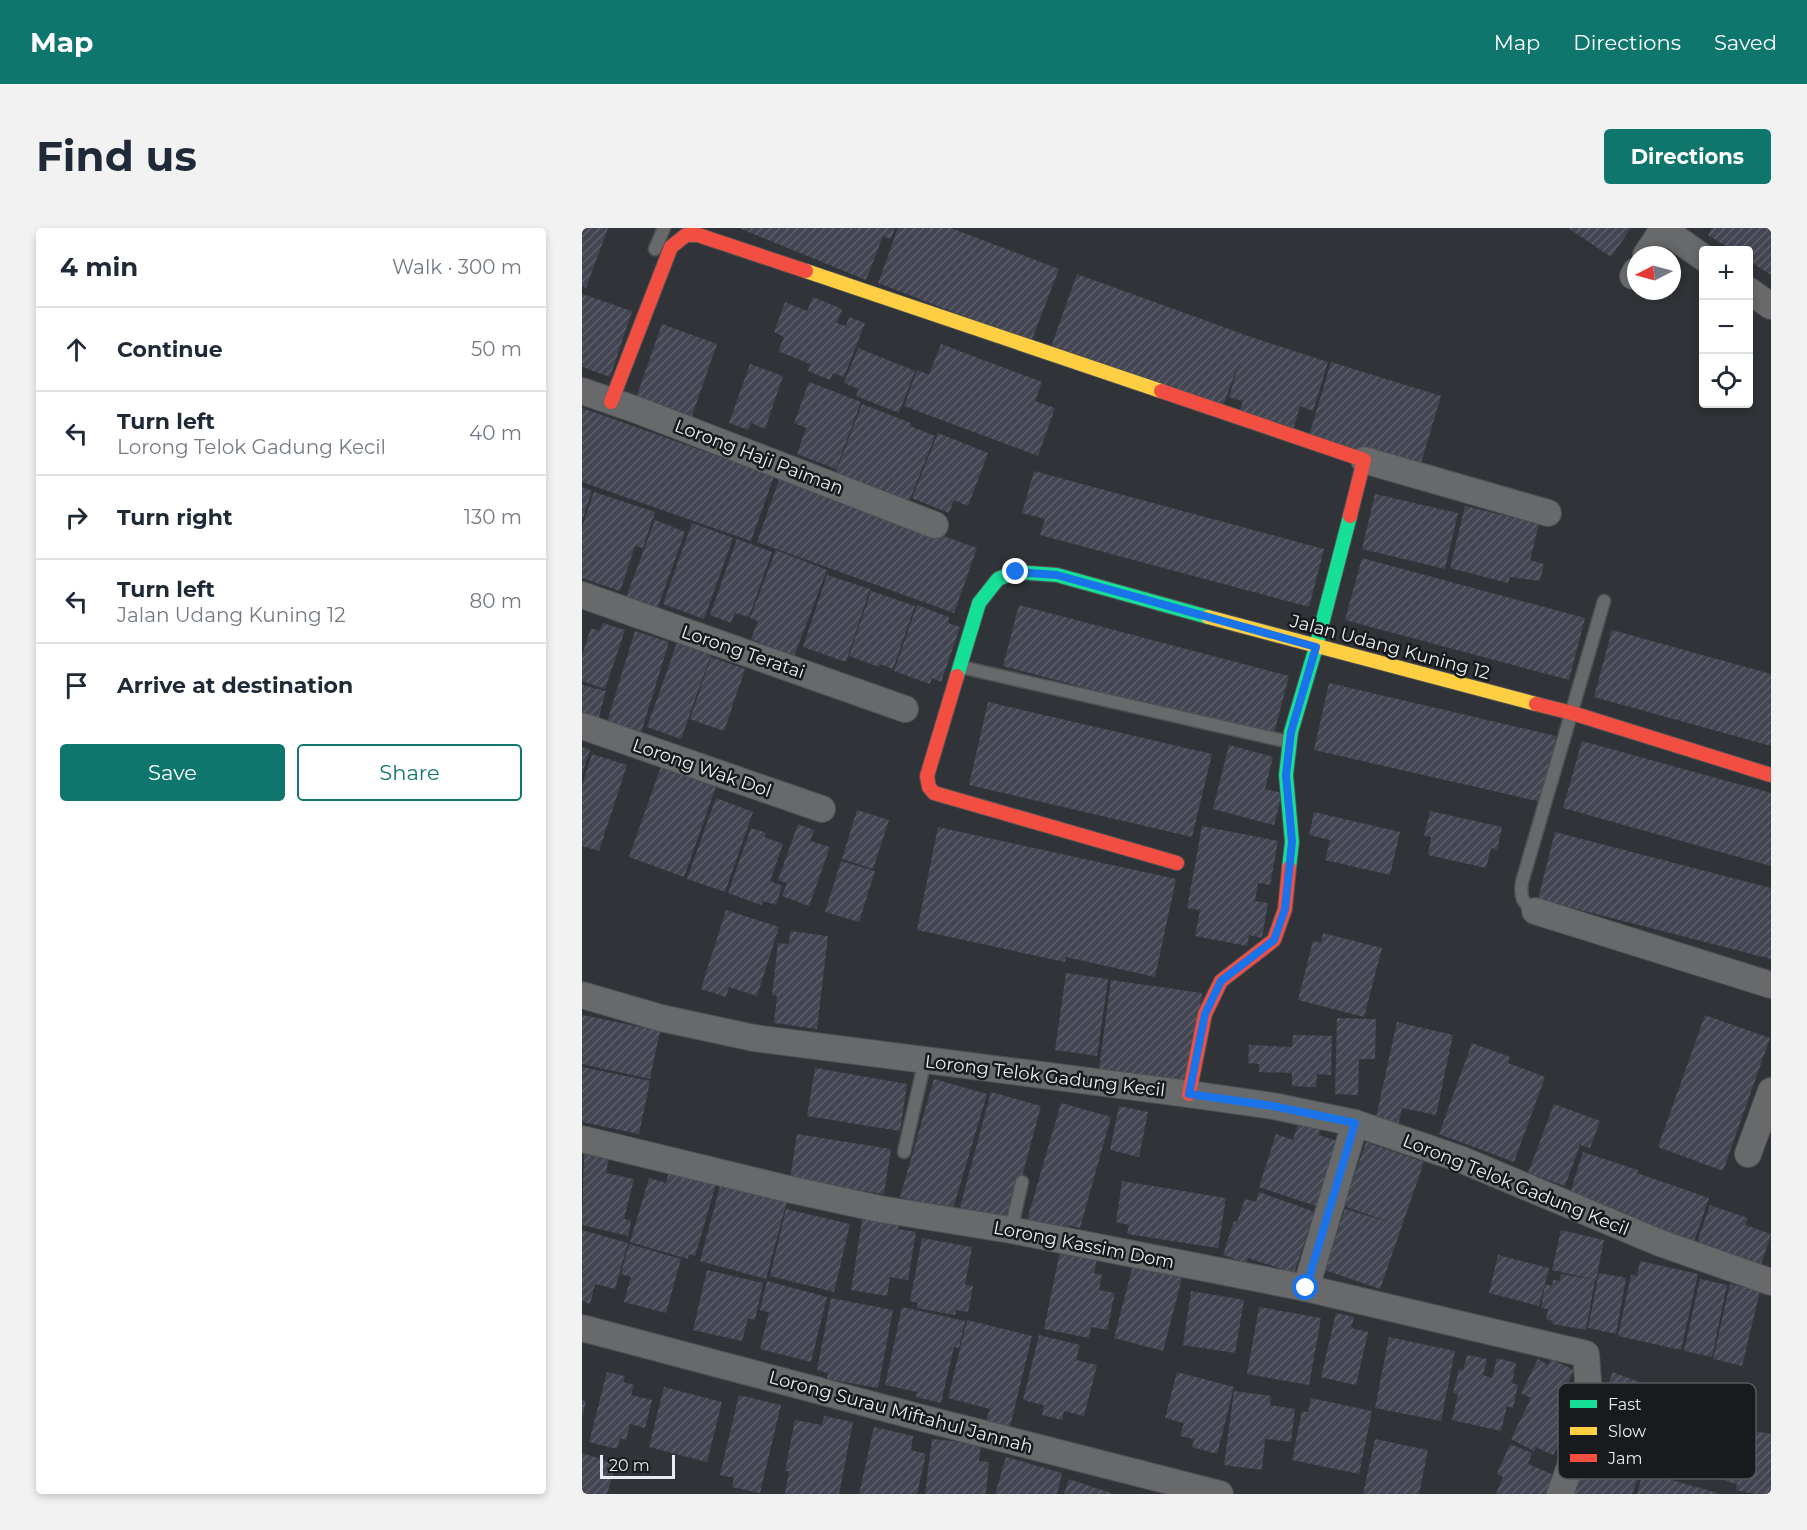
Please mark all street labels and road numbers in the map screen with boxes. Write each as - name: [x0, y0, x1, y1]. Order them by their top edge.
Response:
- street label: Lorong Haji Paiman: [672, 415, 846, 499]
- street label: Jalan Udang Kuning 12: [1287, 609, 1492, 684]
- street label: Lorong Teratai: [678, 621, 808, 683]
- street label: Lorong Wak Dol: [630, 734, 774, 802]
- street label: Lorong Telok Gadung Kecil: [924, 1050, 1166, 1102]
- street label: Lorong Telok Gadung Kecil: [1400, 1129, 1632, 1241]
- street label: Lorong Kassim Dom: [992, 1217, 1176, 1273]
- street label: Lorong Surau Miftahul Jannah: [766, 1366, 1036, 1458]

